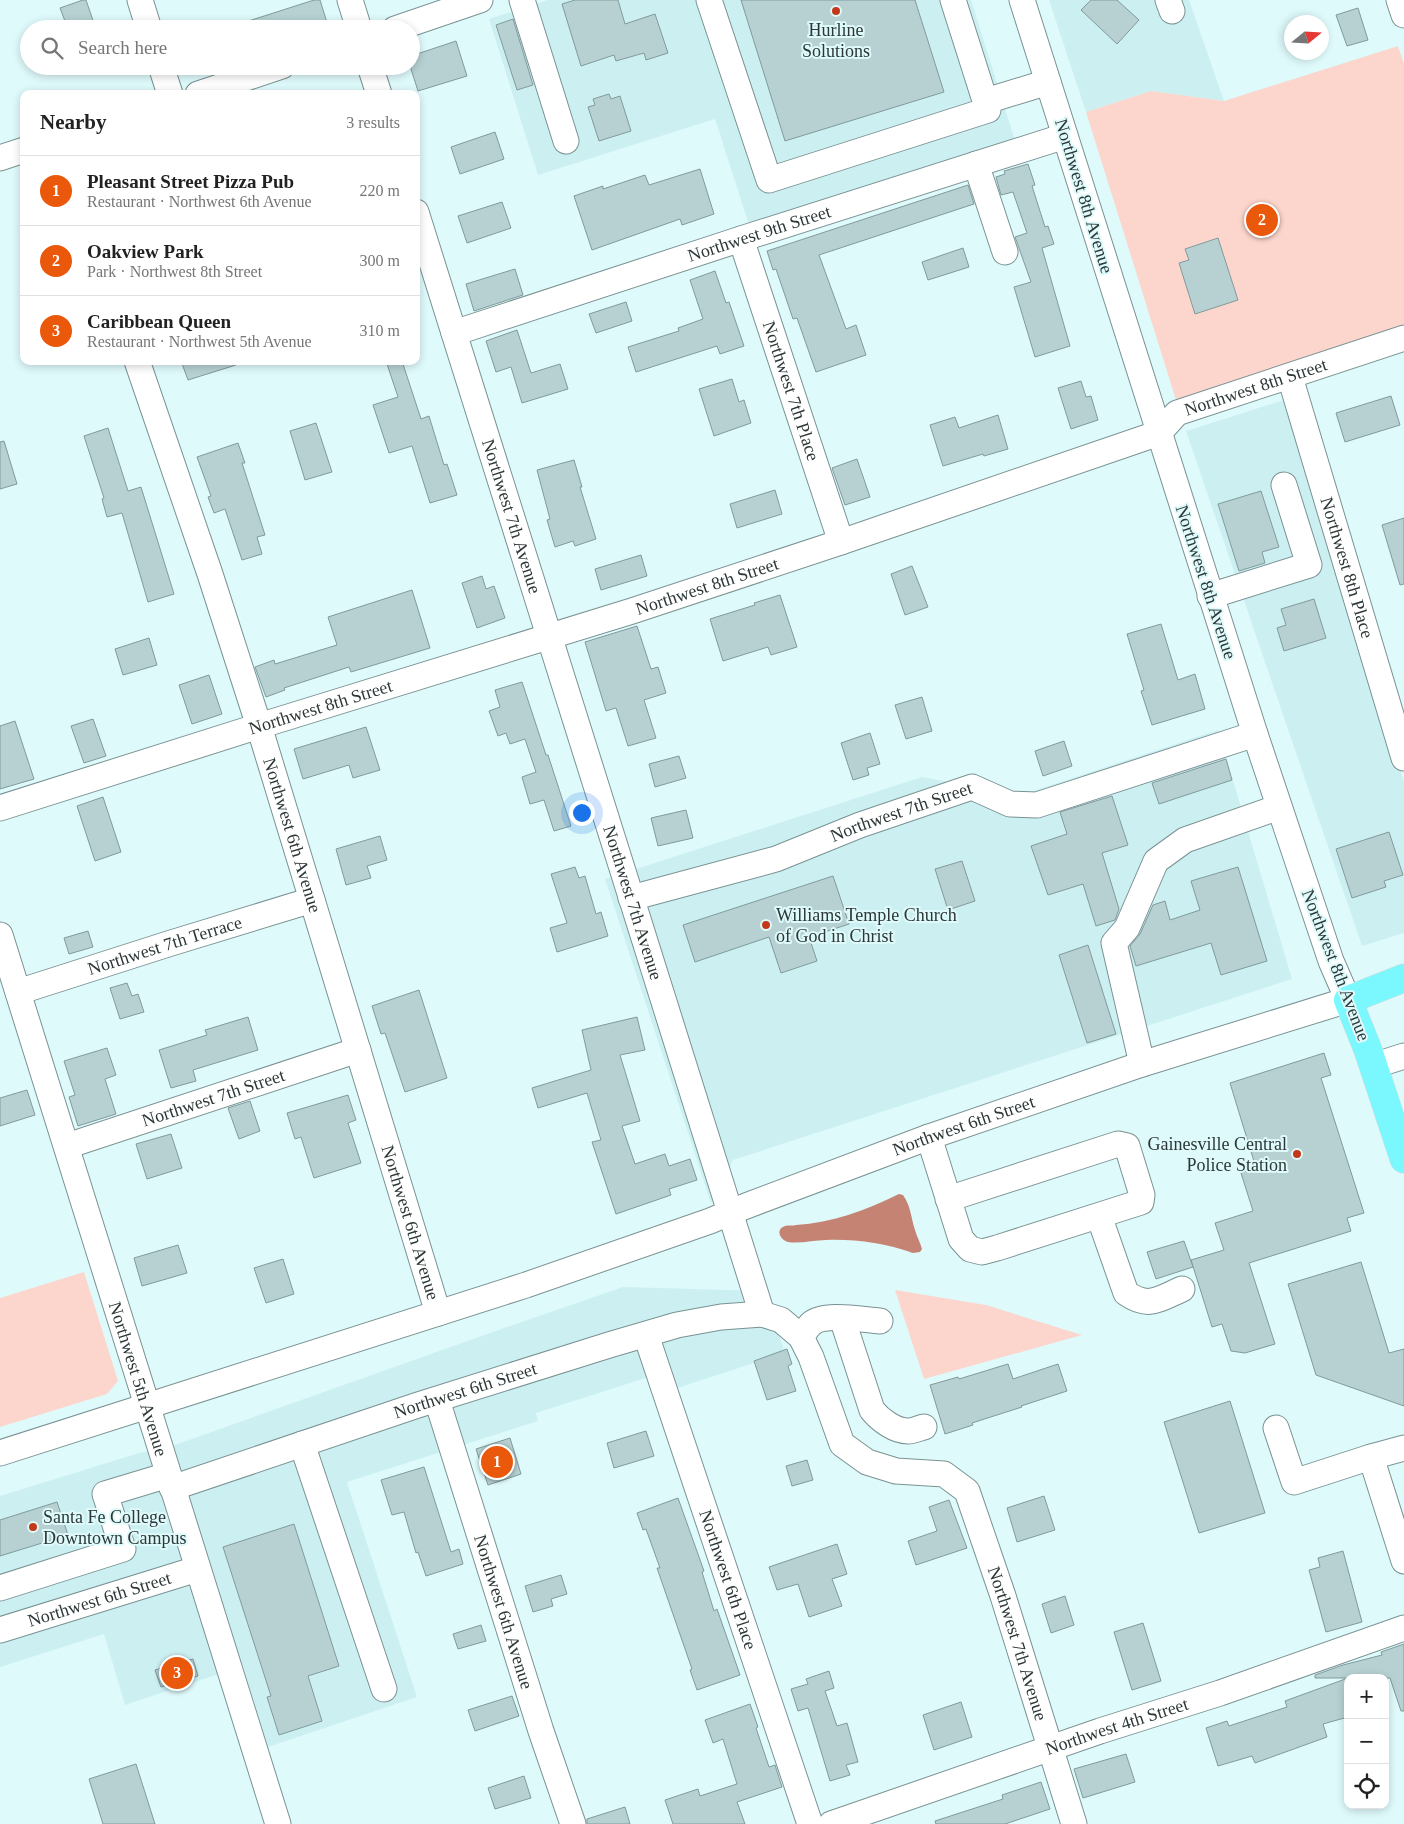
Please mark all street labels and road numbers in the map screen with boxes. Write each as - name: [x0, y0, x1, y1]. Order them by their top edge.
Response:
- street label: Northwest 8th Avenue: [1051, 116, 1117, 276]
- street label: Northwest 9th Street: [685, 201, 833, 266]
- street label: Northwest 7th Place: [759, 318, 824, 463]
- street label: Northwest 8th Street: [1182, 354, 1330, 420]
- street label: Northwest 7th Avenue: [478, 437, 545, 596]
- street label: Northwest 8th Place: [1317, 495, 1378, 640]
- street label: Northwest 8th Avenue: [1172, 503, 1240, 661]
- street label: Northwest 8th Street: [633, 553, 781, 619]
- street label: Northwest 8th Street: [246, 676, 395, 739]
- street label: Northwest 6th Avenue: [259, 755, 325, 915]
- street label: Northwest 7th Street: [827, 778, 975, 846]
- street label: Northwest 7th Avenue: [599, 823, 666, 982]
- street label: Northwest 8th Avenue: [1298, 886, 1374, 1044]
- street label: Northwest 7th Terrace: [85, 912, 244, 979]
- street label: Northwest 7th Street: [139, 1065, 287, 1131]
- street label: Northwest 6th Street: [890, 1092, 1037, 1160]
- street label: Northwest 6th Avenue: [377, 1143, 443, 1302]
- street label: Northwest 5th Avenue: [105, 1299, 171, 1459]
- street label: Northwest 6th Street: [391, 1358, 539, 1423]
- street label: Northwest 6th Place: [695, 1507, 761, 1652]
- street label: Northwest 6th Avenue: [470, 1532, 537, 1691]
- street label: Northwest 7th Avenue: [984, 1564, 1051, 1723]
- street label: Northwest 6th Street: [25, 1568, 174, 1631]
- street label: Northwest 4th Street: [1043, 1694, 1191, 1759]

